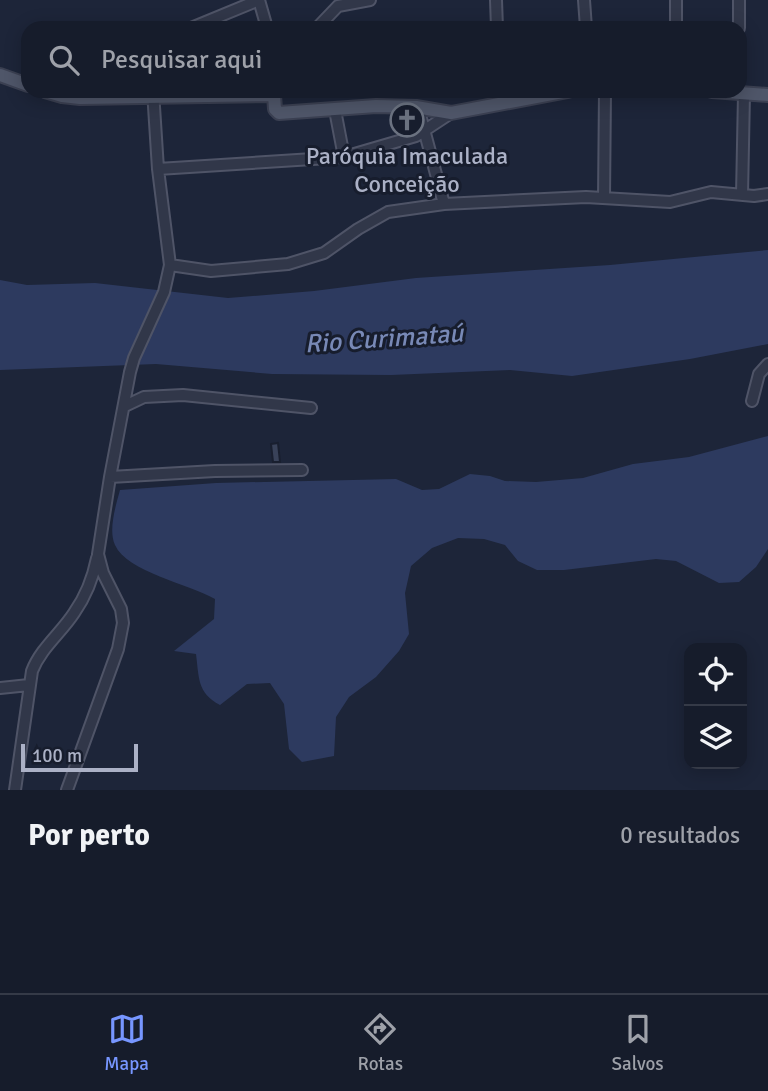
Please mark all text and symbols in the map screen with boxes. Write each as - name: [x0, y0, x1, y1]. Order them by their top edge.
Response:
- search box: [21, 21, 747, 98]
- icon: search: [45, 41, 83, 79]
- text: Pesquisar aqui: [101, 44, 262, 76]
- church icon: Paróquia Imaculada Conceição: [388, 101, 426, 139]
- place label: Paróquia Imaculada Conceição: [306, 141, 508, 199]
- water label: Rio Curimataú: [304, 317, 466, 361]
- map controls: [684, 643, 747, 769]
- button: locate: [684, 643, 747, 706]
- button: layers: [684, 706, 747, 769]
- scale bar: [21, 741, 138, 773]
- text: 100 m: [32, 744, 82, 768]
- text: Por perto: [28, 817, 150, 854]
- text: 0 resultados: [620, 821, 740, 850]
- tab: Mapa: [104, 1010, 149, 1076]
- tab: Rotas: [358, 1010, 403, 1076]
- tab: Salvos: [612, 1010, 664, 1076]

